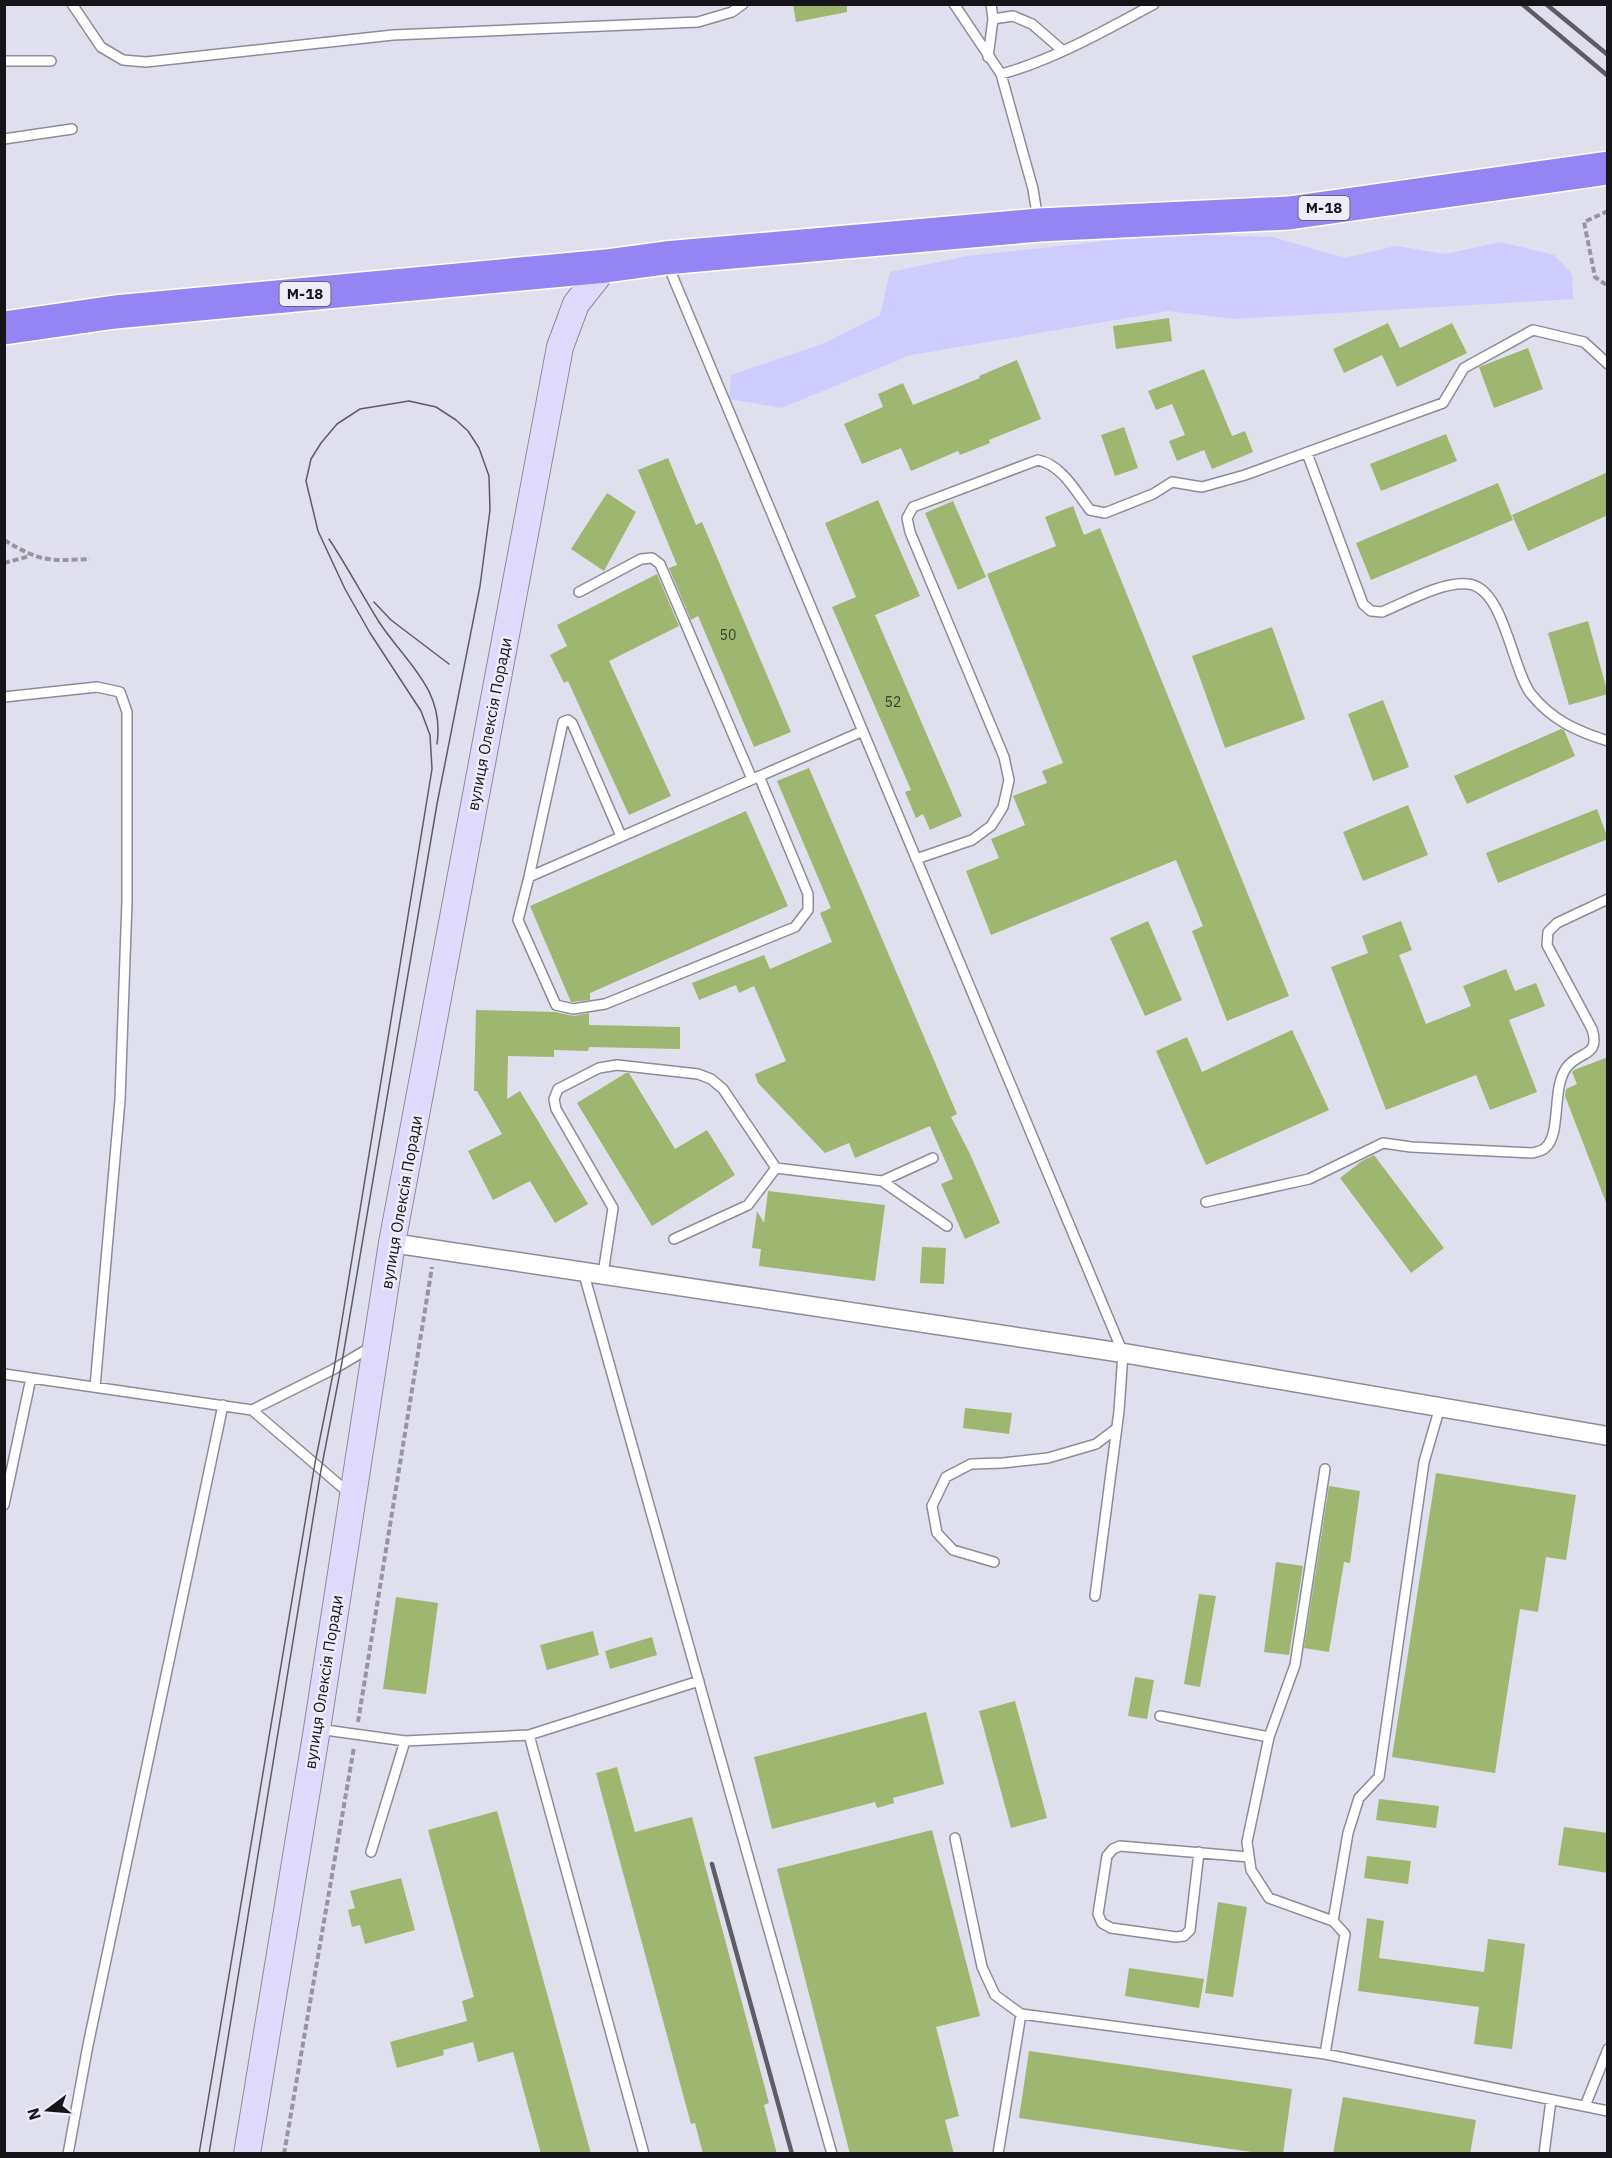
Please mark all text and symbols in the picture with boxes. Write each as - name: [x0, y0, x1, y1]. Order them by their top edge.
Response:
- road number: М-18: [1298, 196, 1350, 220]
- road number: М-18: [280, 282, 330, 306]
- house number: 50: [720, 626, 736, 644]
- street label: вулиця Олексія Поради: [462, 636, 516, 812]
- house number: 52: [885, 693, 901, 711]
- street label: вулиця Олексія Поради: [376, 1114, 426, 1290]
- street label: вулиця Олексія Поради: [299, 1593, 347, 1771]
- north arrow: [18, 2080, 78, 2140]
- text: N: [22, 2106, 45, 2122]

